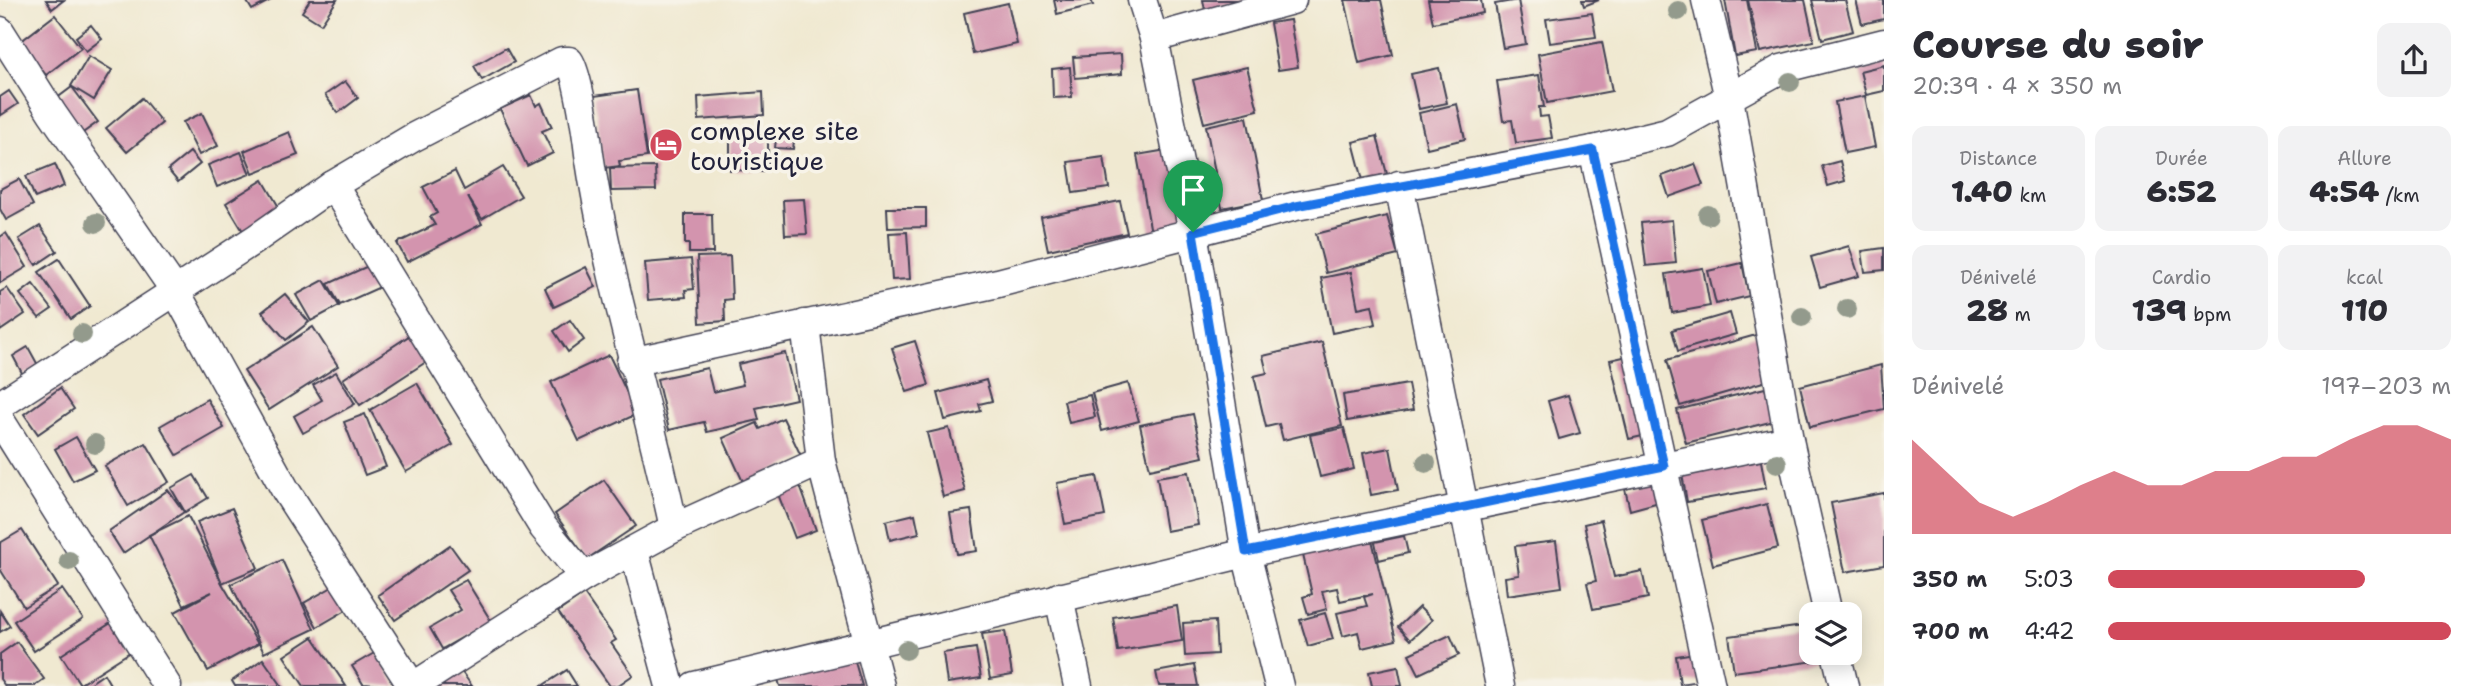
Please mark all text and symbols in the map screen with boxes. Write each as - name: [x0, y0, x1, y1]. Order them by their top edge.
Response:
- text: Course du soir: [1912, 19, 2204, 70]
- button: share: [2377, 23, 2451, 97]
- text: 20:39 · 4 × 350 m: [1912, 71, 2122, 101]
- place label: complexe site touristique: [690, 113, 859, 178]
- hotel icon: complexe site touristique: [647, 126, 685, 164]
- text: Distance: [1960, 146, 2037, 171]
- text: Durée: [2155, 146, 2208, 171]
- text: Allure: [2337, 146, 2392, 171]
- pin: [1163, 160, 1223, 232]
- icon: arrive: [1174, 171, 1212, 209]
- text: 1.40: [1951, 171, 2013, 212]
- text: 6:52: [2147, 171, 2216, 212]
- text: 4:54: [2309, 171, 2379, 212]
- text: km: [2013, 183, 2046, 208]
- text: /km: [2379, 183, 2420, 208]
- text: Dénivelé: [1960, 265, 2037, 290]
- text: Cardio: [2152, 265, 2211, 290]
- text: kcal: [2346, 265, 2383, 290]
- text: 28: [1966, 290, 2008, 331]
- text: 139: [2132, 290, 2187, 331]
- text: 110: [2341, 290, 2388, 331]
- text: m: [2008, 302, 2031, 327]
- text: bpm: [2187, 302, 2231, 327]
- text: Dénivelé: [1912, 371, 2004, 401]
- text: 197–203 m: [2321, 371, 2451, 401]
- text: 350 m: [1912, 564, 1987, 594]
- text: 5:03: [2024, 564, 2074, 594]
- map controls: [1799, 602, 1862, 665]
- button: layers: [1799, 602, 1862, 665]
- text: 700 m: [1912, 616, 1989, 646]
- text: 4:42: [2024, 616, 2075, 646]

